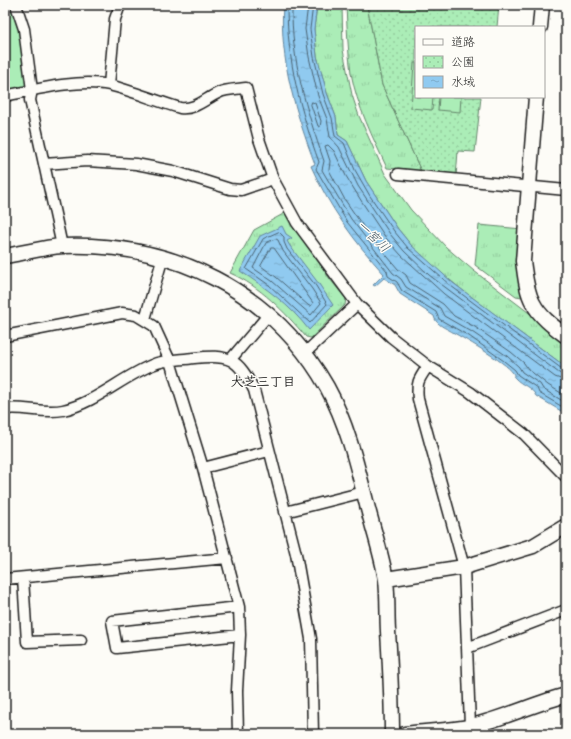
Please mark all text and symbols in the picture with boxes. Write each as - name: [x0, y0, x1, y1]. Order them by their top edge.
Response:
- legend: [415, 26, 545, 98]
- text: 道路: [451, 36, 475, 51]
- text: 公園: [451, 56, 475, 71]
- text: 水域: [451, 76, 475, 91]
- water label: 一宮川: [353, 218, 392, 257]
- district label: 大芝三丁目: [230, 375, 296, 391]

